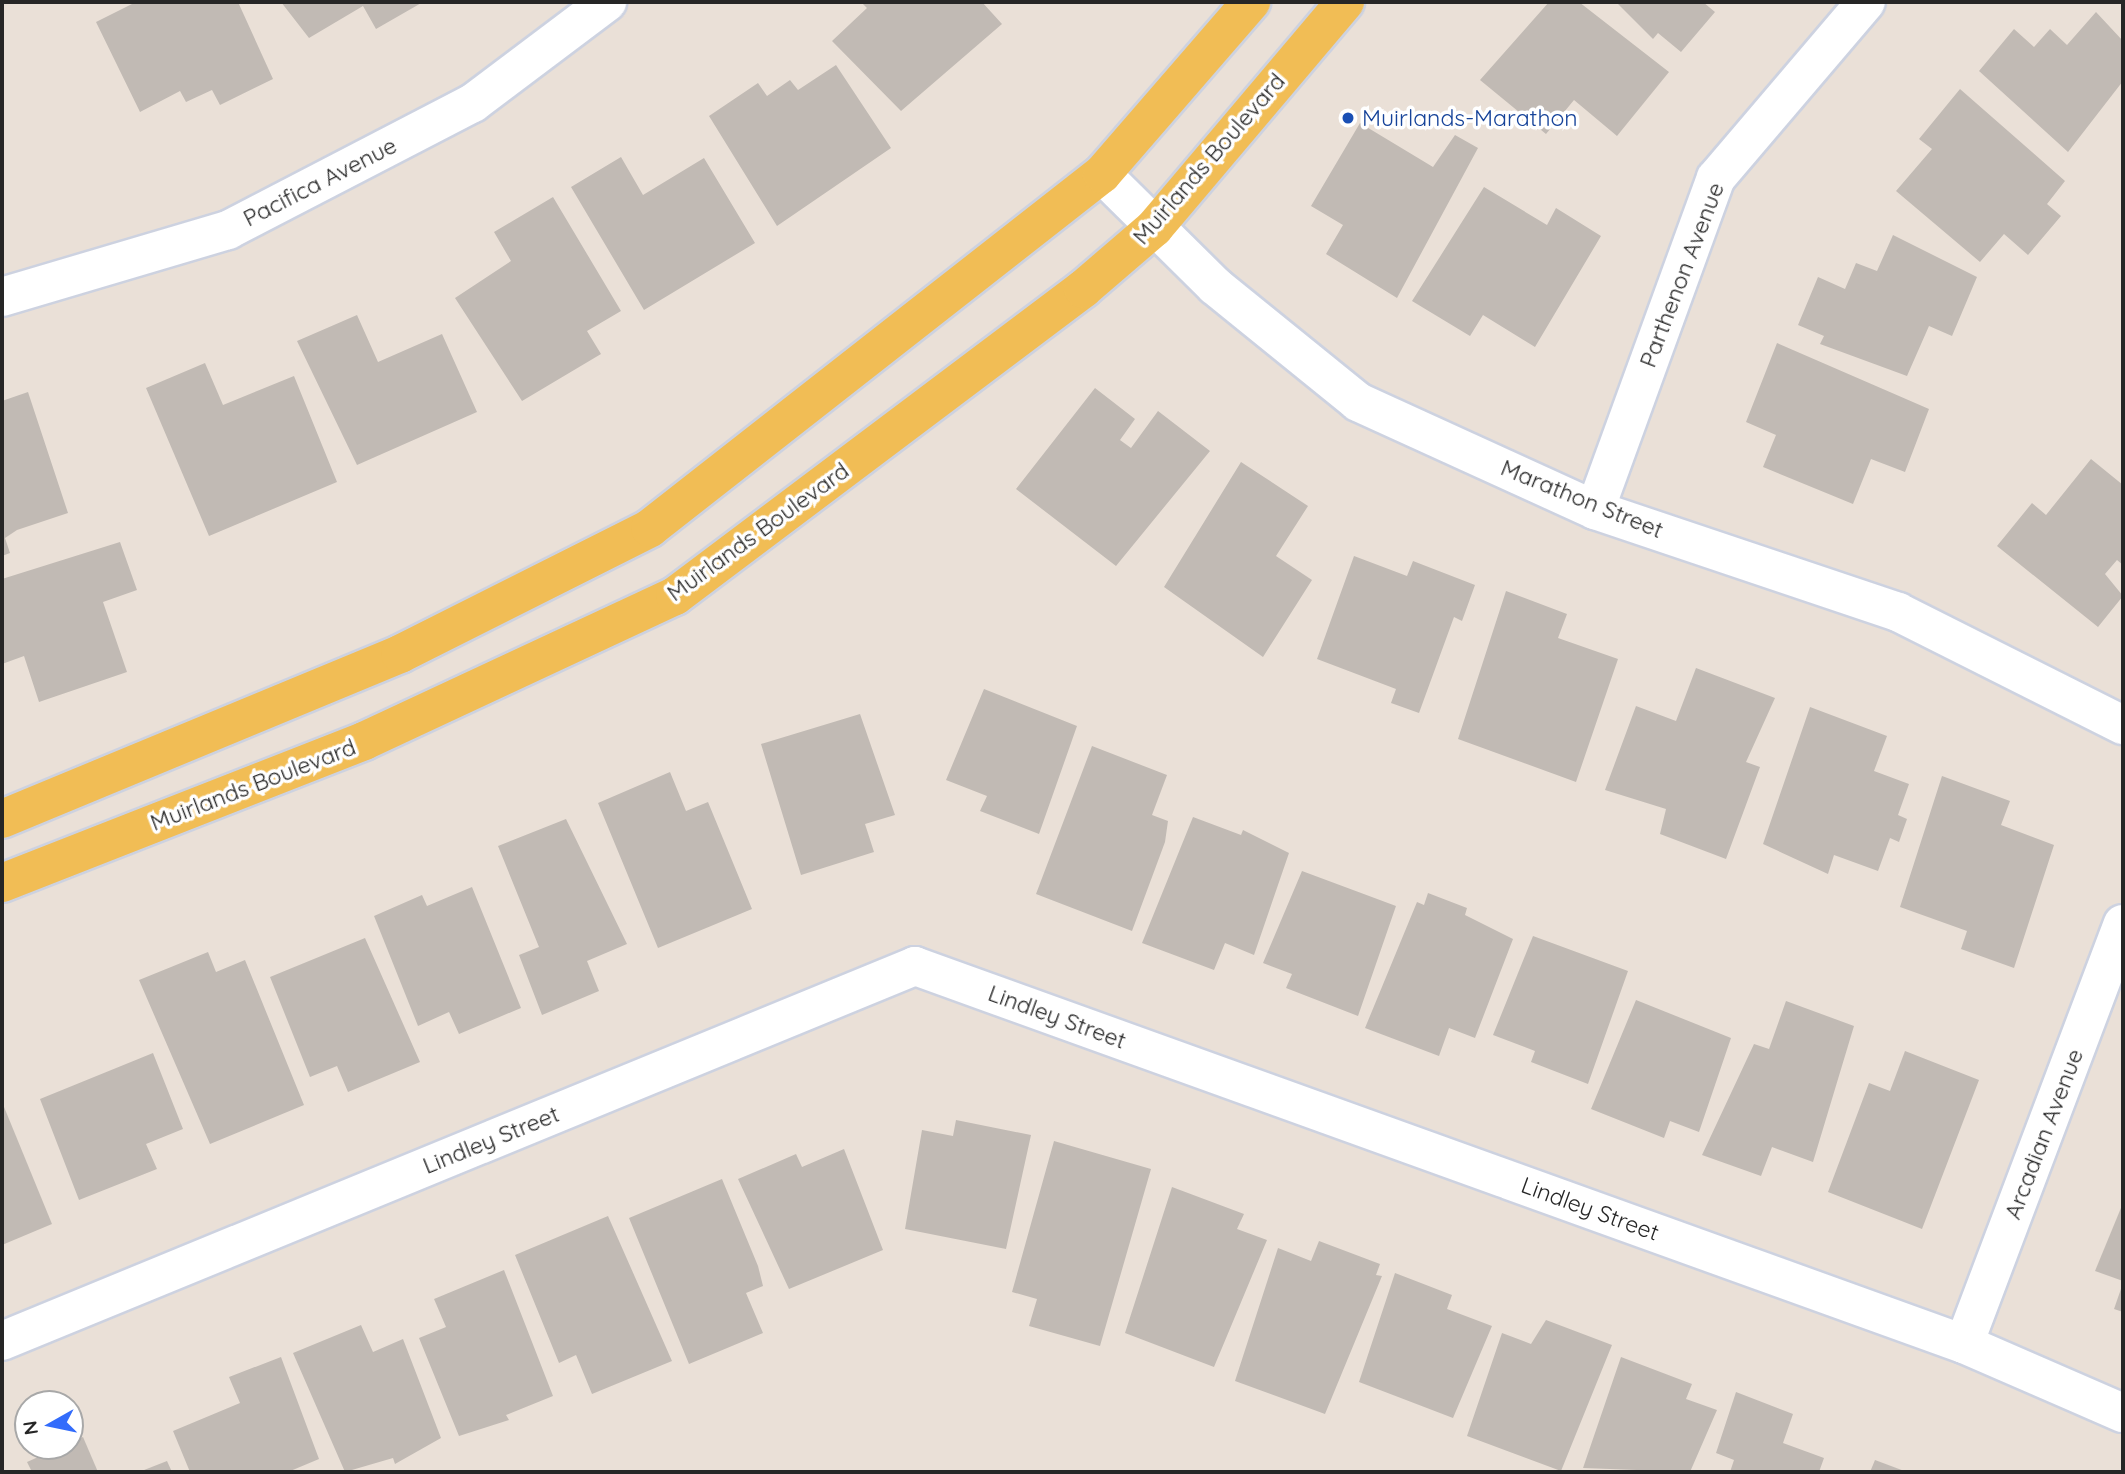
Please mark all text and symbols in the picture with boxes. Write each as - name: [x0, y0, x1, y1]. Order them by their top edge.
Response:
- street label: Muirlands Boulevard: [1127, 68, 1291, 250]
- place label: Muirlands-Marathon: [1362, 104, 1578, 132]
- marker: Muirlands-Marathon: [1340, 110, 1356, 126]
- street label: Pacifica Avenue: [239, 131, 401, 233]
- street label: Parthenon Avenue: [1634, 179, 1730, 371]
- street label: Marathon Street: [1497, 454, 1667, 544]
- street label: Muirlands Boulevard: [662, 457, 854, 607]
- street label: Muirlands Boulevard: [146, 733, 360, 837]
- street label: Lindley Street: [984, 979, 1130, 1055]
- street label: Arcadian Avenue: [1999, 1045, 2089, 1223]
- street label: Lindley Street: [419, 1100, 563, 1180]
- street label: Lindley Street: [1517, 1171, 1663, 1247]
- north arrow: [14, 1390, 84, 1460]
- text: N: [17, 1419, 43, 1437]

